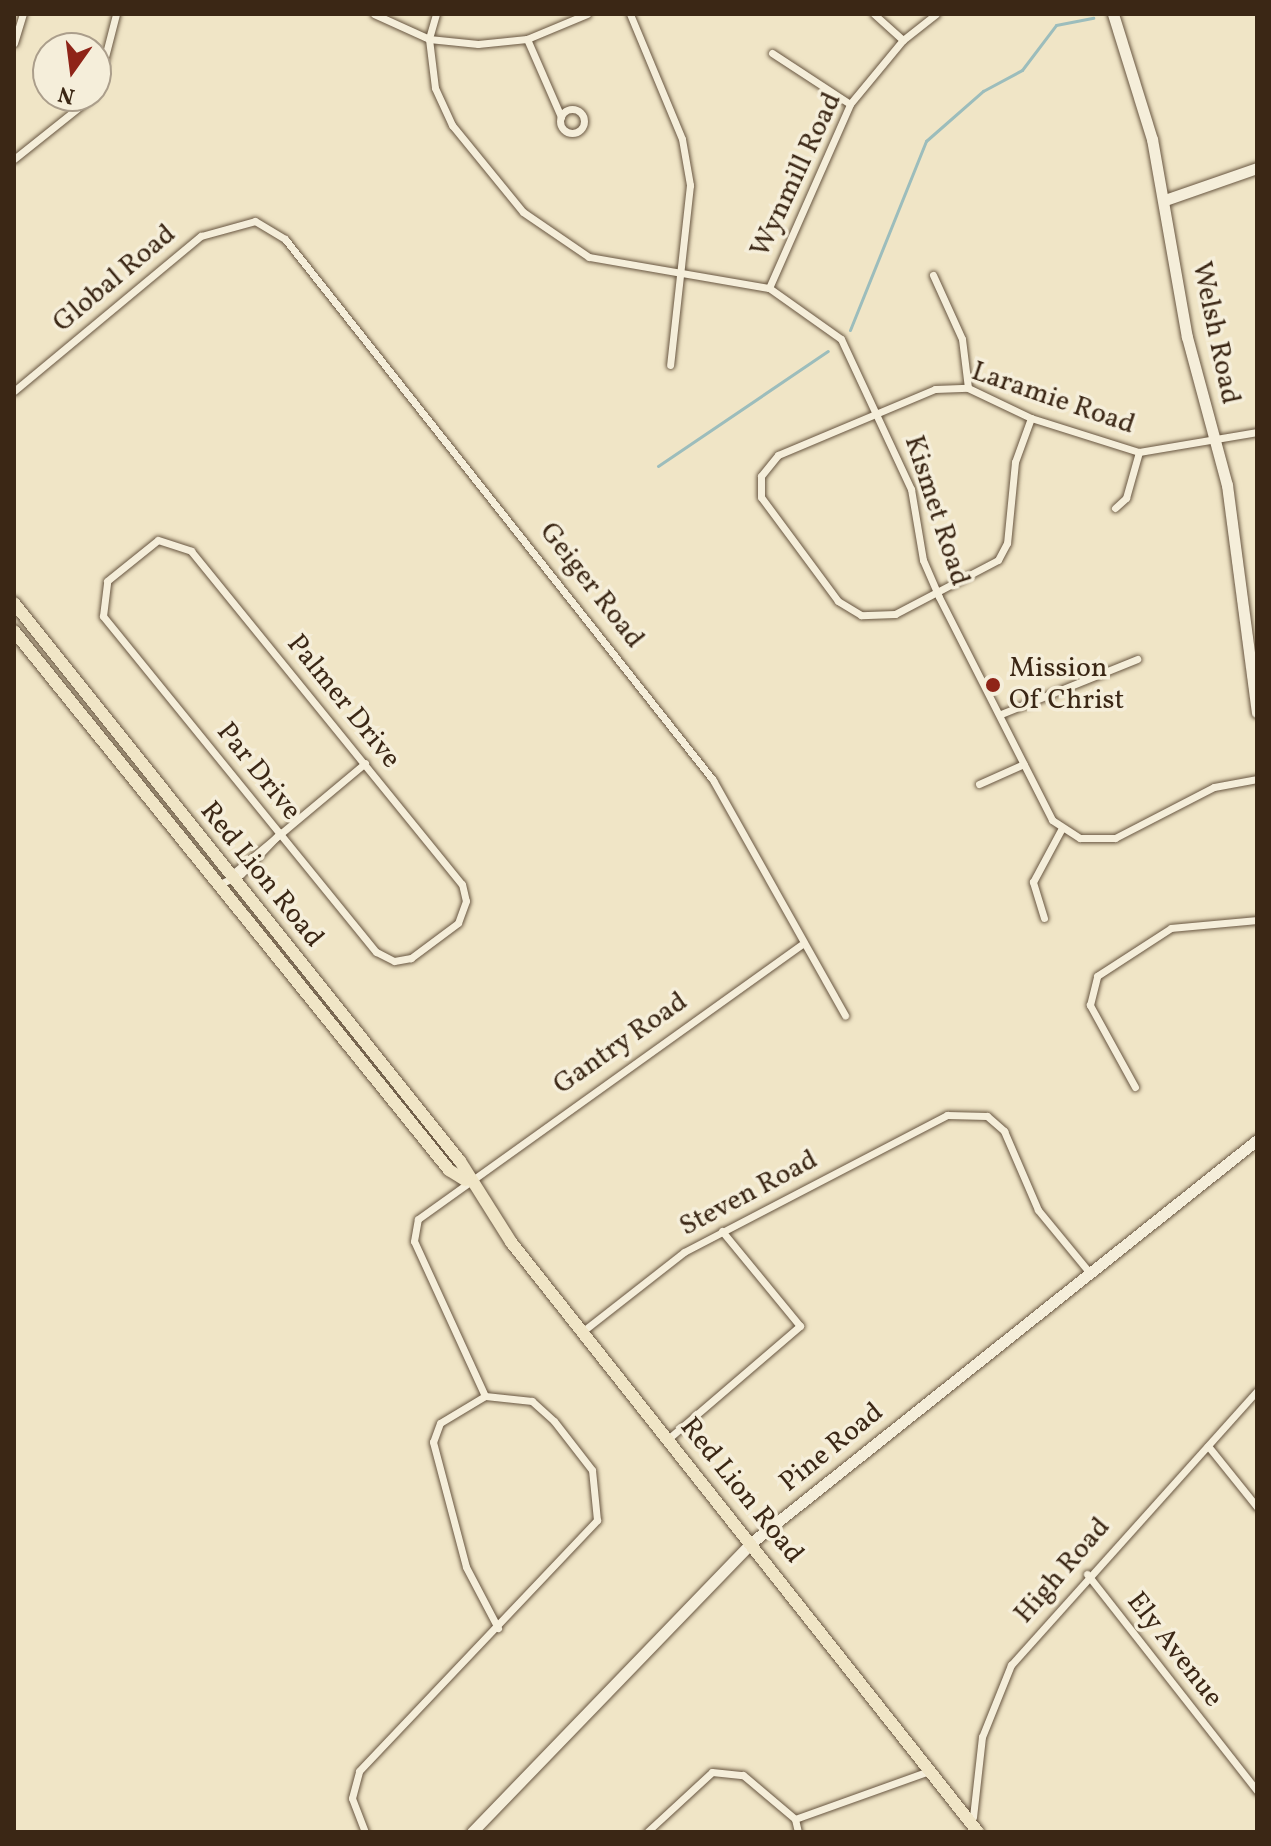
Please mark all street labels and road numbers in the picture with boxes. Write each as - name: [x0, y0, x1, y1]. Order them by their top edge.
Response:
- street label: Wynmill Road: [744, 87, 850, 263]
- street label: Global Road: [47, 218, 183, 340]
- street label: Welsh Road: [1183, 259, 1247, 407]
- street label: Laramie Road: [967, 355, 1139, 443]
- street label: Kismet Road: [896, 432, 976, 590]
- street label: Geiger Road: [531, 516, 651, 656]
- street label: Palmer Drive: [279, 628, 407, 776]
- street label: Par Drive: [208, 716, 308, 828]
- street label: Red Lion Road: [192, 795, 330, 955]
- street label: Gantry Road: [547, 985, 695, 1103]
- street label: Steven Road: [674, 1144, 824, 1244]
- street label: Pine Road: [773, 1396, 891, 1500]
- street label: Red Lion Road: [672, 1411, 810, 1571]
- street label: High Road: [1008, 1511, 1118, 1631]
- street label: Ely Avenue: [1118, 1585, 1230, 1715]

